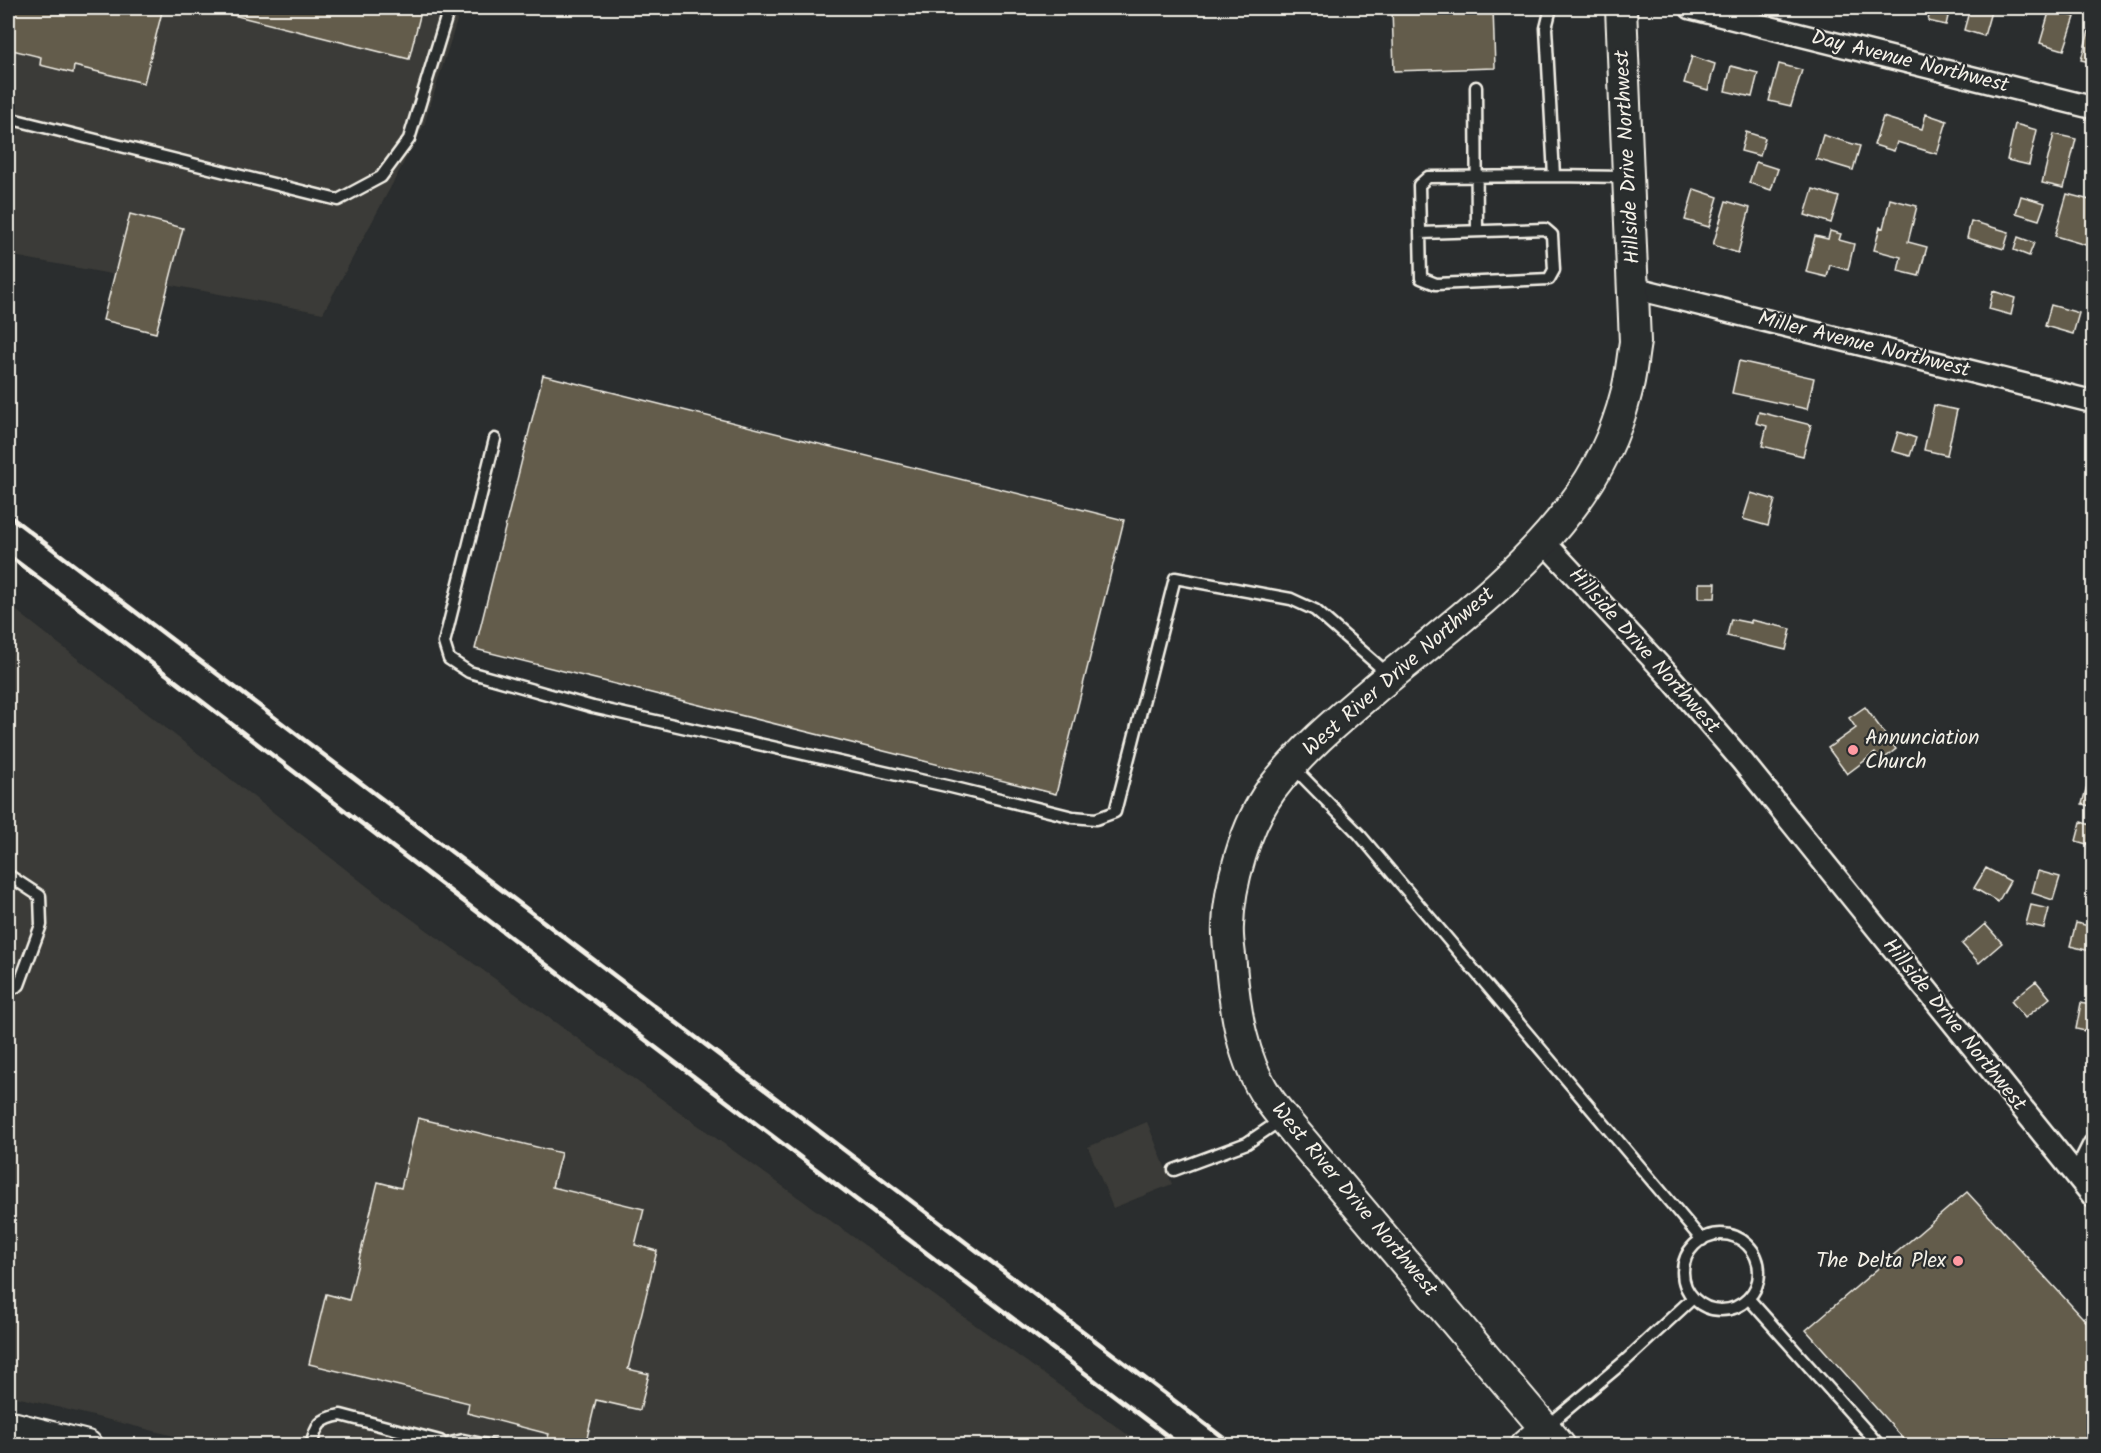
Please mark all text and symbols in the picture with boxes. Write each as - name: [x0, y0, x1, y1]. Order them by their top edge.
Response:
- street label: Day Avenue Northwest: [1808, 21, 2013, 103]
- street label: Hillside Drive Northwest: [1606, 48, 1650, 265]
- street label: Miller Avenue Northwest: [1754, 303, 1974, 388]
- street label: Hillside Drive Northwest: [1560, 560, 1729, 742]
- street label: West River Drive Northwest: [1296, 579, 1503, 765]
- place label: Annunciation Church: [1865, 722, 1979, 779]
- marker: Annunciation Church: [1846, 743, 1860, 757]
- street label: Hillside Drive Northwest: [1874, 931, 2035, 1119]
- street label: West River Drive Northwest: [1263, 1095, 1446, 1305]
- place label: The Delta Plex: [1816, 1245, 1947, 1278]
- marker: The Delta Plex: [1951, 1254, 1965, 1268]

